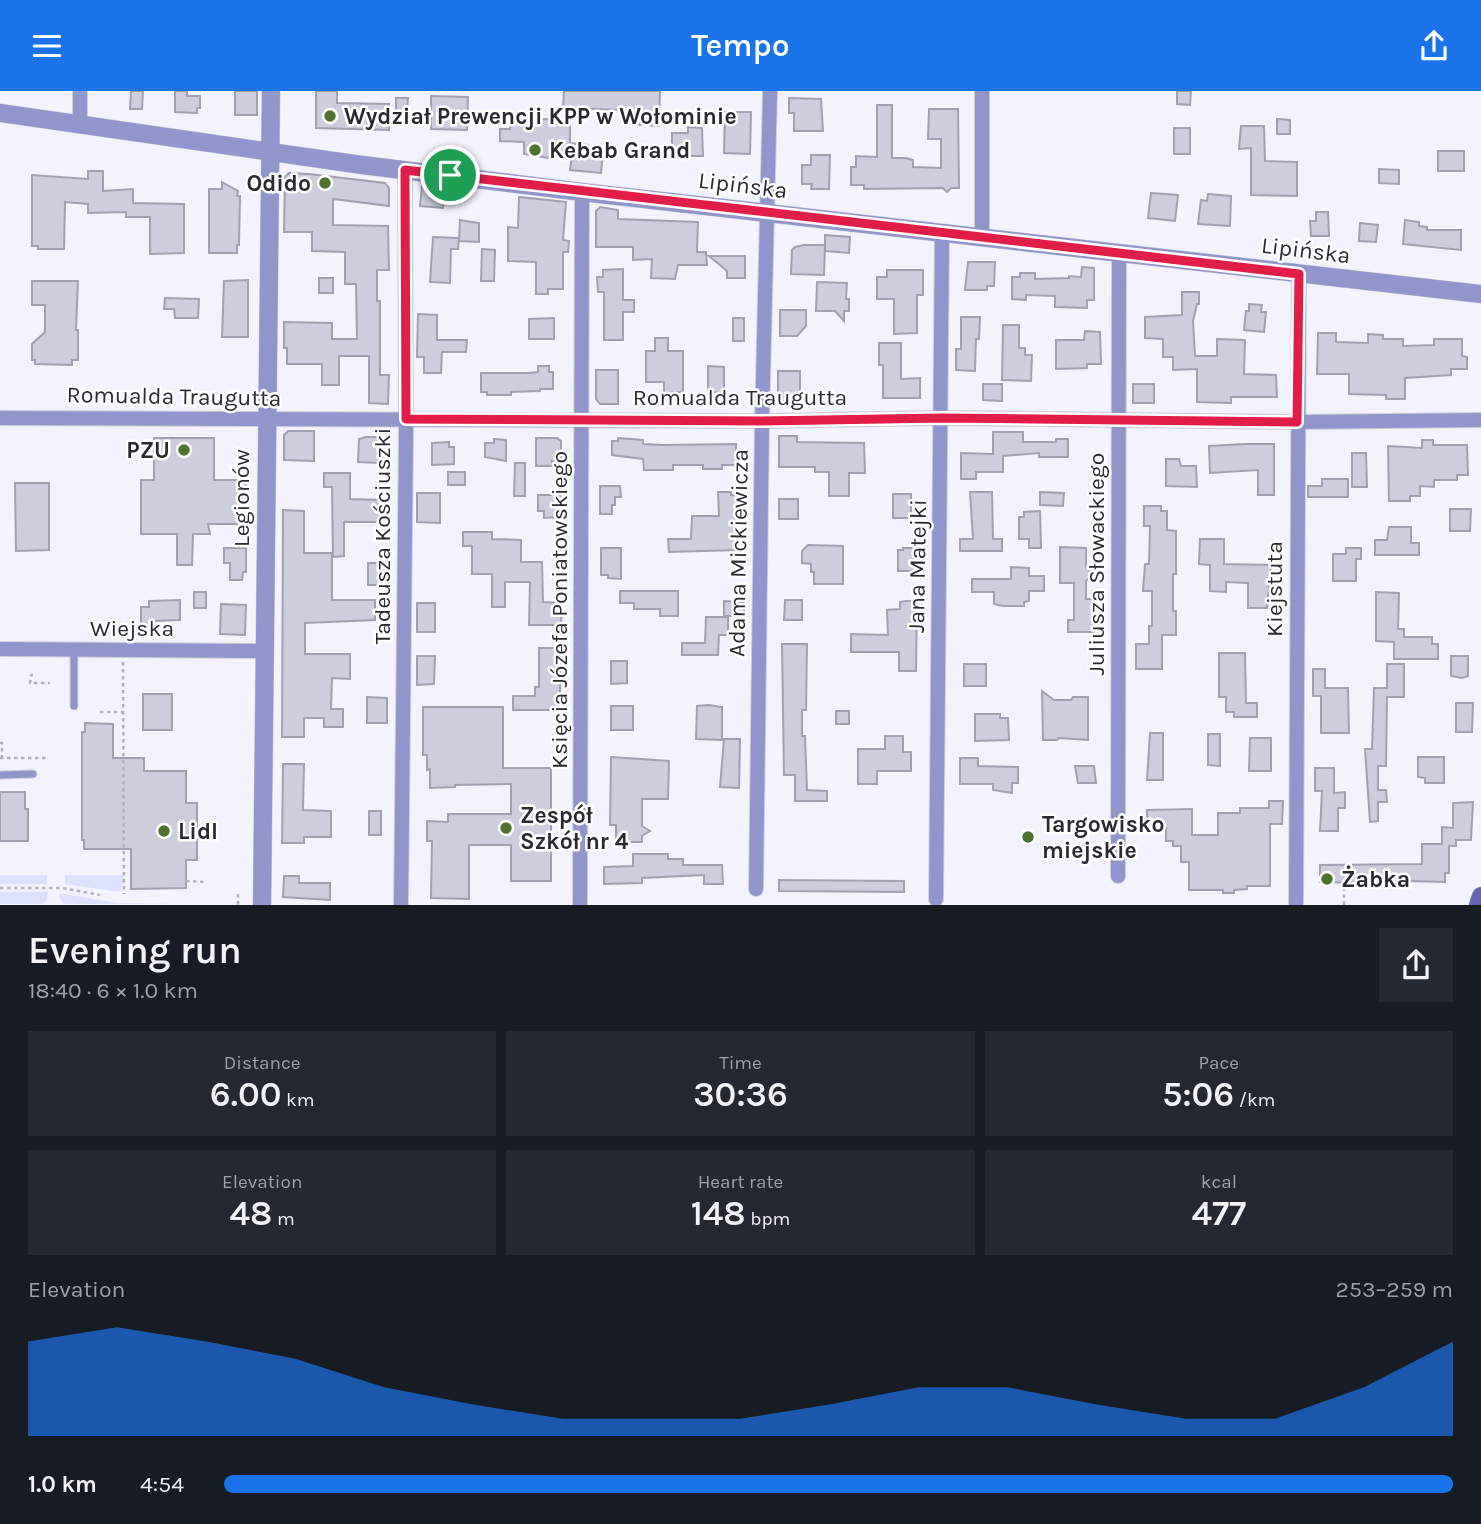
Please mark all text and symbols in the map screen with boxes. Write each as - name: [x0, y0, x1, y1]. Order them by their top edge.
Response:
- icon: menu: [28, 27, 66, 65]
- text: Tempo: [691, 27, 790, 64]
- icon: share: [1415, 27, 1453, 65]
- place label: Wydział Prewencji KPP w Wołominie: [344, 103, 737, 130]
- marker: Wydział Prewencji KPP w Wołominie: [322, 108, 338, 124]
- place label: Kebab Grand: [549, 137, 690, 164]
- marker: Kebab Grand: [527, 142, 543, 158]
- pin: [420, 145, 480, 205]
- icon: arrive: [431, 156, 469, 194]
- street label: Lipińska: [697, 167, 789, 204]
- place label: Odido: [246, 170, 311, 197]
- marker: Odido: [317, 175, 333, 191]
- street label: Lipińska: [1260, 232, 1352, 269]
- street label: Romualda Traugutta: [66, 381, 281, 412]
- street label: Romualda Traugutta: [633, 384, 847, 411]
- street label: Tadeusza Kościuszki: [369, 428, 396, 644]
- place label: PZU: [126, 437, 170, 464]
- marker: PZU: [176, 442, 192, 458]
- street label: Legionów: [228, 449, 255, 547]
- street label: Adama Mickiewicza: [723, 449, 754, 657]
- street label: Księcia Józefa Poniatowskiego: [546, 451, 573, 769]
- street label: Juliusza Słowackiego: [1083, 453, 1110, 675]
- street label: Jana Matejki: [903, 499, 932, 633]
- street label: Kiejstuta: [1261, 541, 1288, 637]
- street label: Wiejska: [90, 615, 174, 642]
- place label: Zespół Szkół nr 4: [520, 802, 629, 855]
- place label: Targowisko miejskie: [1042, 811, 1164, 864]
- place label: Lidl: [178, 818, 218, 845]
- marker: Zespół Szkół nr 4: [498, 820, 514, 836]
- marker: Lidl: [156, 823, 172, 839]
- marker: Targowisko miejskie: [1020, 829, 1036, 845]
- place label: Żabka: [1341, 865, 1410, 893]
- marker: Żabka: [1319, 871, 1335, 887]
- text: Evening run: [28, 928, 242, 973]
- button: share: [1379, 928, 1453, 1002]
- text: 18:40 · 6 × 1.0 km: [28, 977, 198, 1004]
- text: Distance: [224, 1052, 301, 1074]
- text: Time: [719, 1052, 762, 1074]
- text: Pace: [1199, 1052, 1239, 1074]
- text: 6.00: [210, 1074, 281, 1115]
- text: 30:36: [693, 1074, 788, 1115]
- text: 5:06: [1162, 1074, 1234, 1115]
- text: km: [281, 1089, 314, 1111]
- text: /km: [1234, 1089, 1275, 1111]
- text: Elevation: [222, 1171, 302, 1193]
- text: Heart rate: [698, 1171, 783, 1193]
- text: kcal: [1201, 1171, 1237, 1193]
- text: 48: [230, 1193, 272, 1234]
- text: 148: [691, 1193, 746, 1234]
- text: 477: [1191, 1193, 1246, 1234]
- text: m: [272, 1208, 295, 1230]
- text: bpm: [746, 1208, 790, 1230]
- text: Elevation: [28, 1276, 125, 1303]
- text: 253–259 m: [1336, 1276, 1453, 1303]
- text: 1.0 km: [28, 1471, 97, 1498]
- text: 4:54: [140, 1471, 184, 1498]

